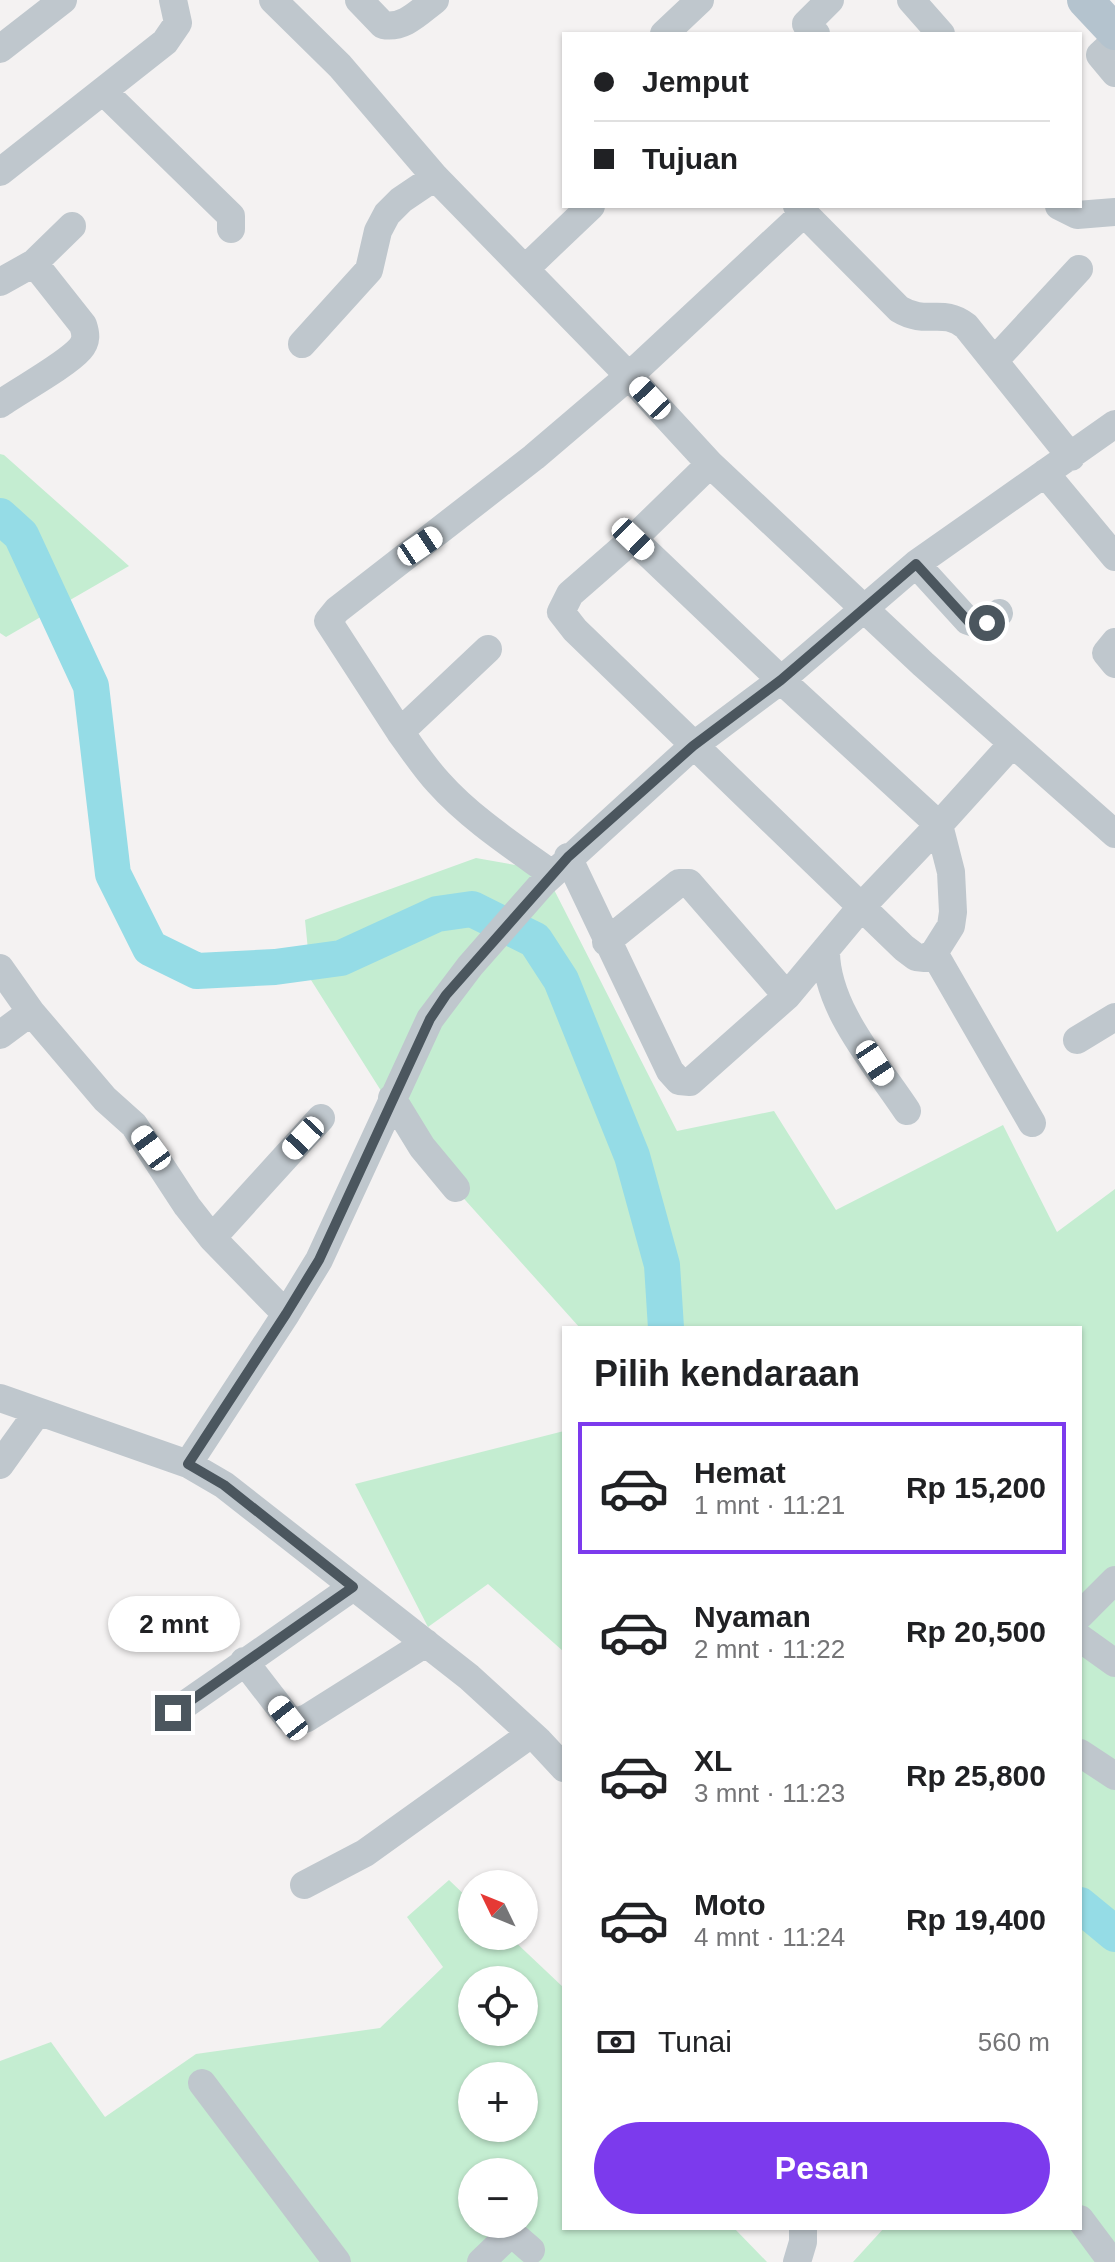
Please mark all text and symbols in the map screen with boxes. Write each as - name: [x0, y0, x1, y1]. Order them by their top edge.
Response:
- text: Jemput: [642, 65, 749, 98]
- text: Tujuan: [642, 142, 738, 175]
- car: [625, 372, 675, 424]
- car: [607, 514, 659, 564]
- car: [393, 523, 447, 569]
- route start: [969, 605, 1005, 641]
- car: [852, 1036, 898, 1090]
- car: [278, 1112, 328, 1164]
- car: [127, 1122, 175, 1174]
- text: Pilih kendaraan: [594, 1353, 860, 1394]
- icon: car: [598, 1452, 670, 1524]
- text: Hemat: [694, 1456, 786, 1489]
- text: Rp 15,200: [906, 1471, 1046, 1504]
- text: 1 mnt · 11:21: [694, 1490, 845, 1520]
- icon: car: [598, 1596, 670, 1668]
- callout: 2 mnt: [107, 1597, 239, 1653]
- text: Nyaman: [694, 1600, 811, 1633]
- text: 2 mnt: [139, 1609, 209, 1639]
- text: Rp 20,500: [906, 1615, 1046, 1648]
- text: 2 mnt · 11:22: [694, 1634, 845, 1664]
- car: [264, 1692, 312, 1744]
- route end: [155, 1695, 191, 1731]
- icon: car: [598, 1740, 670, 1812]
- text: XL: [694, 1744, 732, 1777]
- text: Rp 25,800: [906, 1759, 1046, 1792]
- text: 3 mnt · 11:23: [694, 1778, 845, 1808]
- north arrow: [458, 1870, 538, 1950]
- map controls: [458, 1870, 538, 2238]
- icon: car: [598, 1884, 670, 1956]
- text: Moto: [694, 1888, 766, 1921]
- text: Rp 19,400: [906, 1903, 1046, 1936]
- text: 4 mnt · 11:24: [694, 1922, 845, 1952]
- button: locate: [458, 1966, 538, 2046]
- icon: cash: [594, 2020, 638, 2064]
- text: Tunai: [658, 2025, 732, 2058]
- text: 560 m: [978, 2027, 1050, 2057]
- button: +: [458, 2062, 538, 2142]
- button: Pesan: [594, 2122, 1050, 2214]
- button: −: [458, 2158, 538, 2238]

